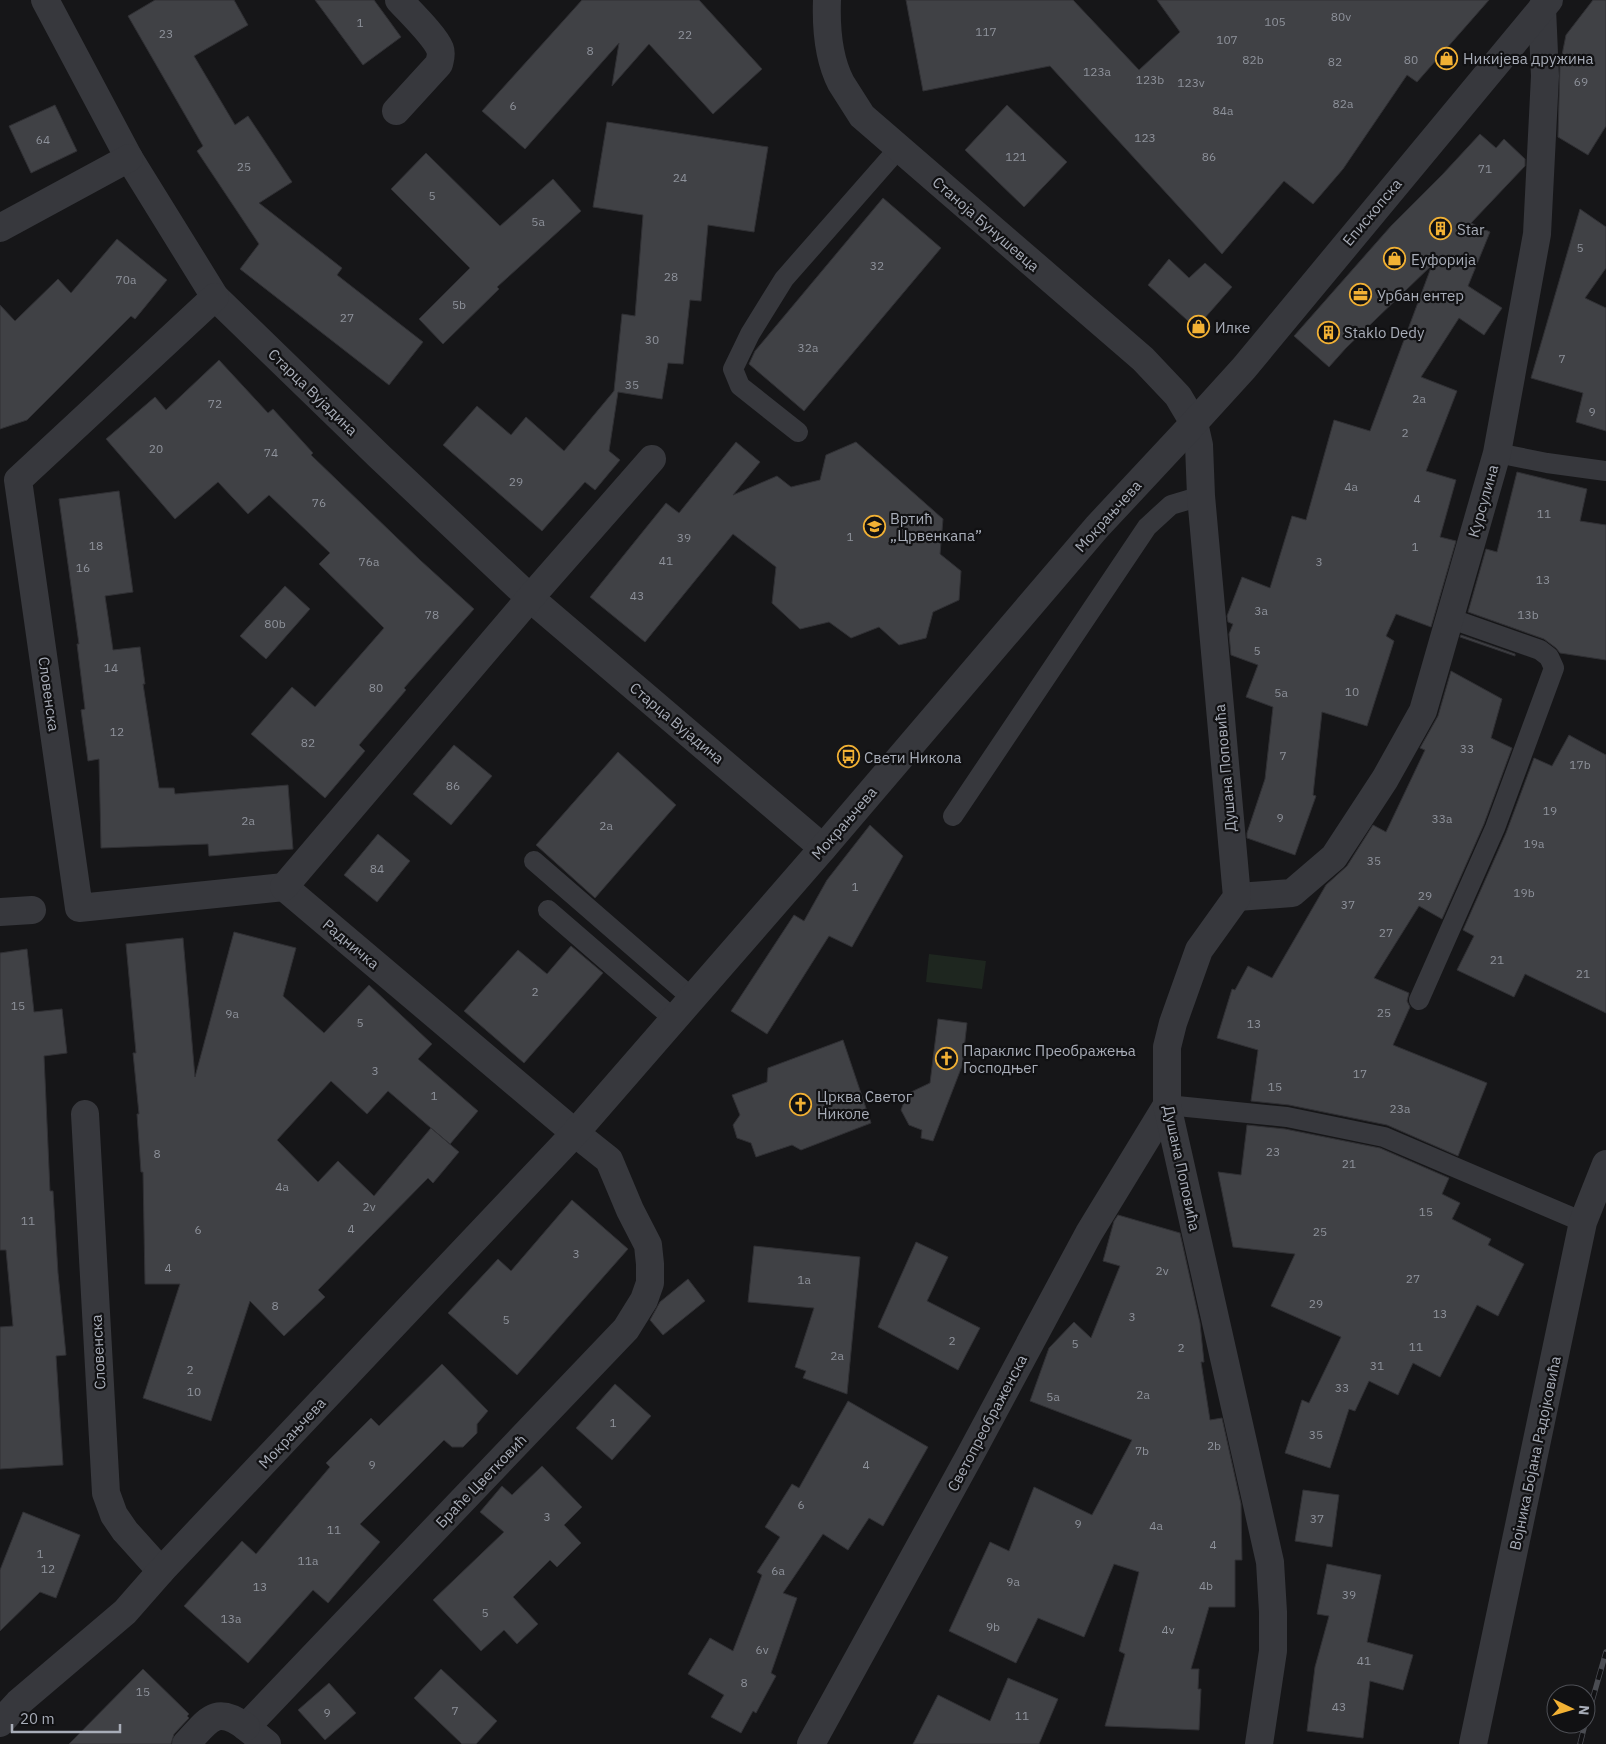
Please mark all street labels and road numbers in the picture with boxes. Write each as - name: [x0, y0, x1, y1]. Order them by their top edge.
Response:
- street label: Станоја Бунушевца: [929, 172, 1043, 276]
- street label: Епископска: [1338, 174, 1406, 250]
- street label: Старца Вујадина: [264, 344, 362, 440]
- street label: Курсулина: [1464, 463, 1502, 539]
- street label: Мокрањчева: [1071, 476, 1145, 556]
- street label: Словенска: [34, 655, 64, 733]
- street label: Старца Вујадина: [626, 678, 728, 768]
- street label: Душана Поповића: [1210, 703, 1240, 833]
- street label: Мокрањчева: [807, 783, 881, 863]
- street label: Радничка: [319, 915, 383, 973]
- street label: Душана Поповића: [1159, 1103, 1205, 1233]
- street label: Словенска: [87, 1314, 109, 1390]
- street label: Светопреображенска: [943, 1351, 1031, 1495]
- street label: Војника Бојана Радојковића: [1505, 1354, 1565, 1552]
- street label: Мокрањчева: [254, 1393, 330, 1473]
- street label: Браће Цветковић: [431, 1430, 531, 1532]

